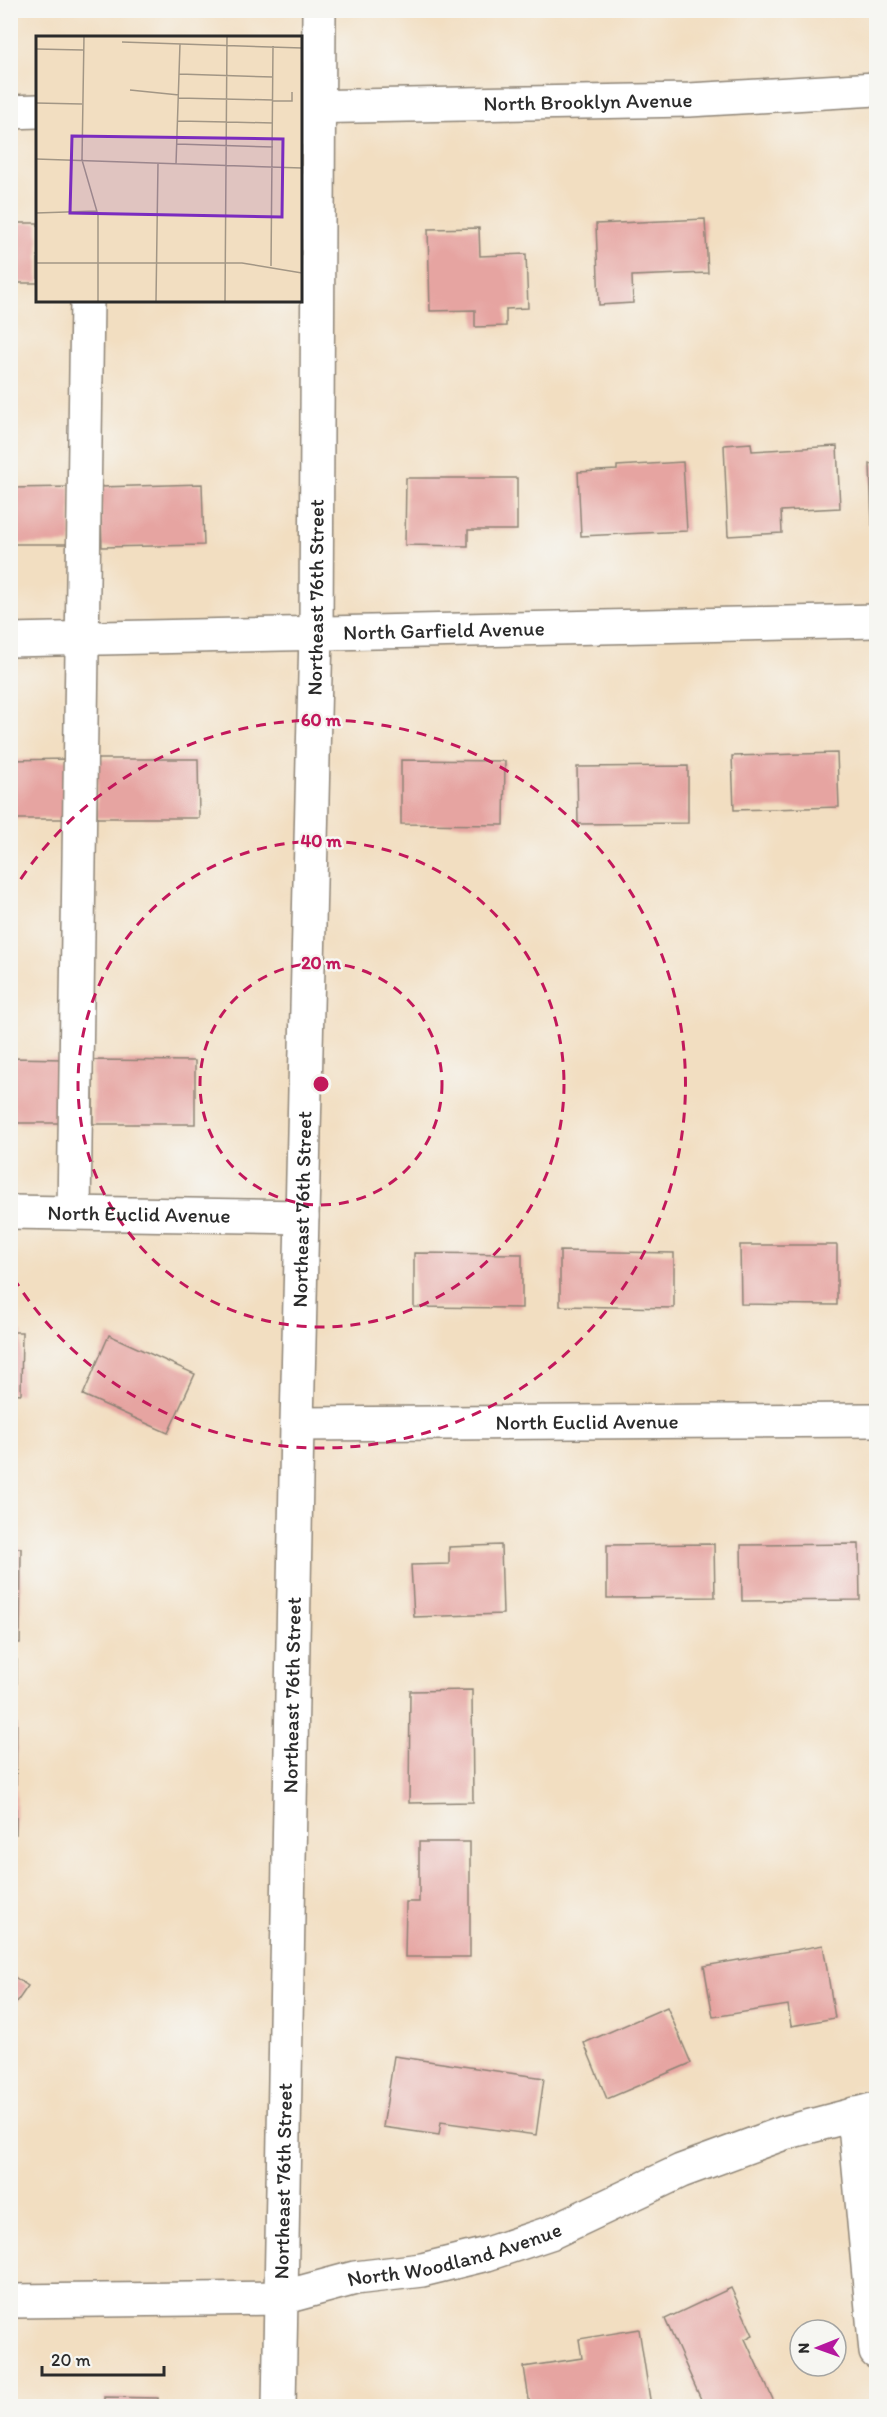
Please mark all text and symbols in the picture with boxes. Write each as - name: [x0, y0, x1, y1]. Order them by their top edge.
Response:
- inset map: [36, 36, 302, 302]
- street label: North Brooklyn Avenue: [483, 87, 693, 116]
- street label: Northeast 76th Street: [301, 499, 329, 696]
- street label: North Garfield Avenue: [343, 615, 545, 645]
- text: 60 m: [301, 709, 342, 731]
- text: 40 m: [300, 830, 342, 852]
- text: 20 m: [301, 952, 342, 974]
- centre of rings: [311, 1074, 331, 1094]
- street label: Northeast 76th Street: [287, 1111, 317, 1308]
- street label: North Euclid Avenue: [47, 1200, 231, 1228]
- street label: North Euclid Avenue: [495, 1408, 679, 1435]
- street label: Northeast 76th Street: [277, 1596, 306, 1794]
- street label: Northeast 76th Street: [268, 2082, 297, 2280]
- street label: North Woodland Avenue: [344, 2216, 566, 2292]
- north arrow: [788, 2318, 848, 2378]
- scale bar: [42, 2339, 164, 2377]
- text: N: [794, 2343, 813, 2354]
- text: 20 m: [51, 2349, 91, 2371]

